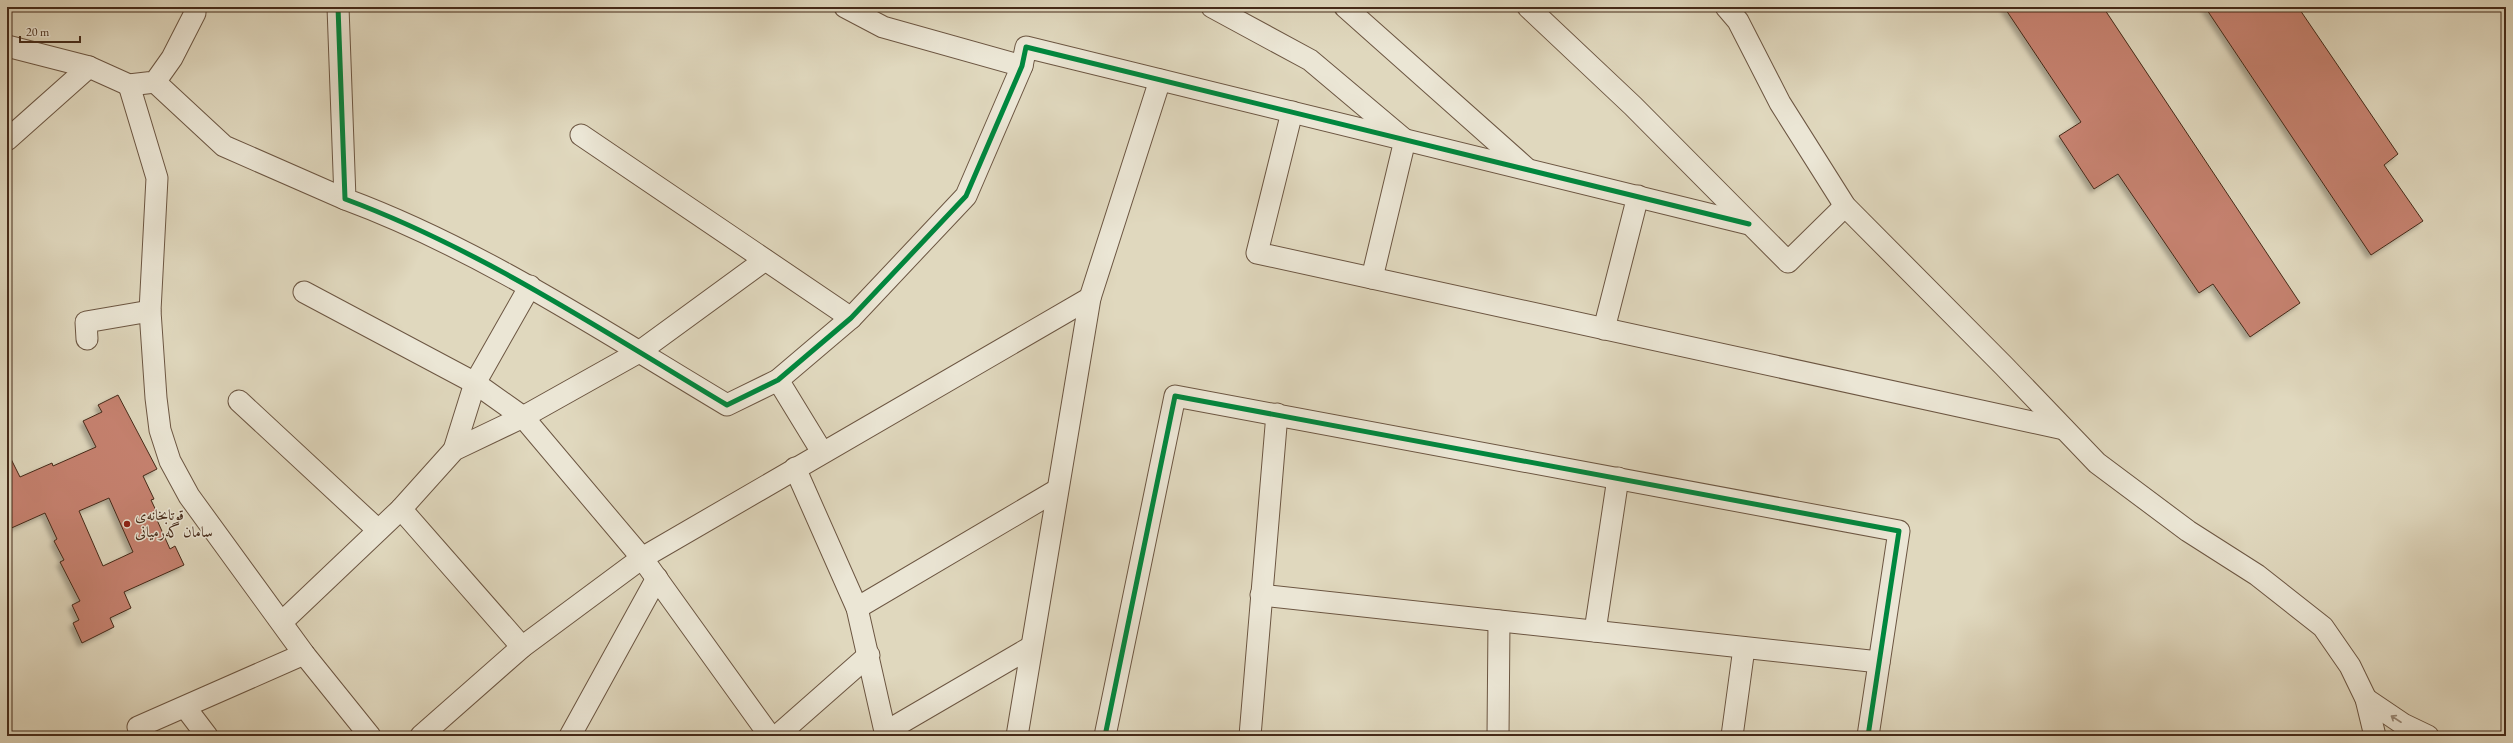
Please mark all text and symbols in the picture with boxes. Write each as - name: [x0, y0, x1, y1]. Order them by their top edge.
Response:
- scale bar: [20, 18, 80, 44]
- text: 20 m: [26, 24, 50, 40]
- place label: قوتابخانەی سامان گەرمیانی: [135, 505, 213, 541]
- marker: قوتابخانەی سامان گەرمیانی: [122, 519, 132, 529]
- one-way arrow: [2391, 715, 2402, 723]

